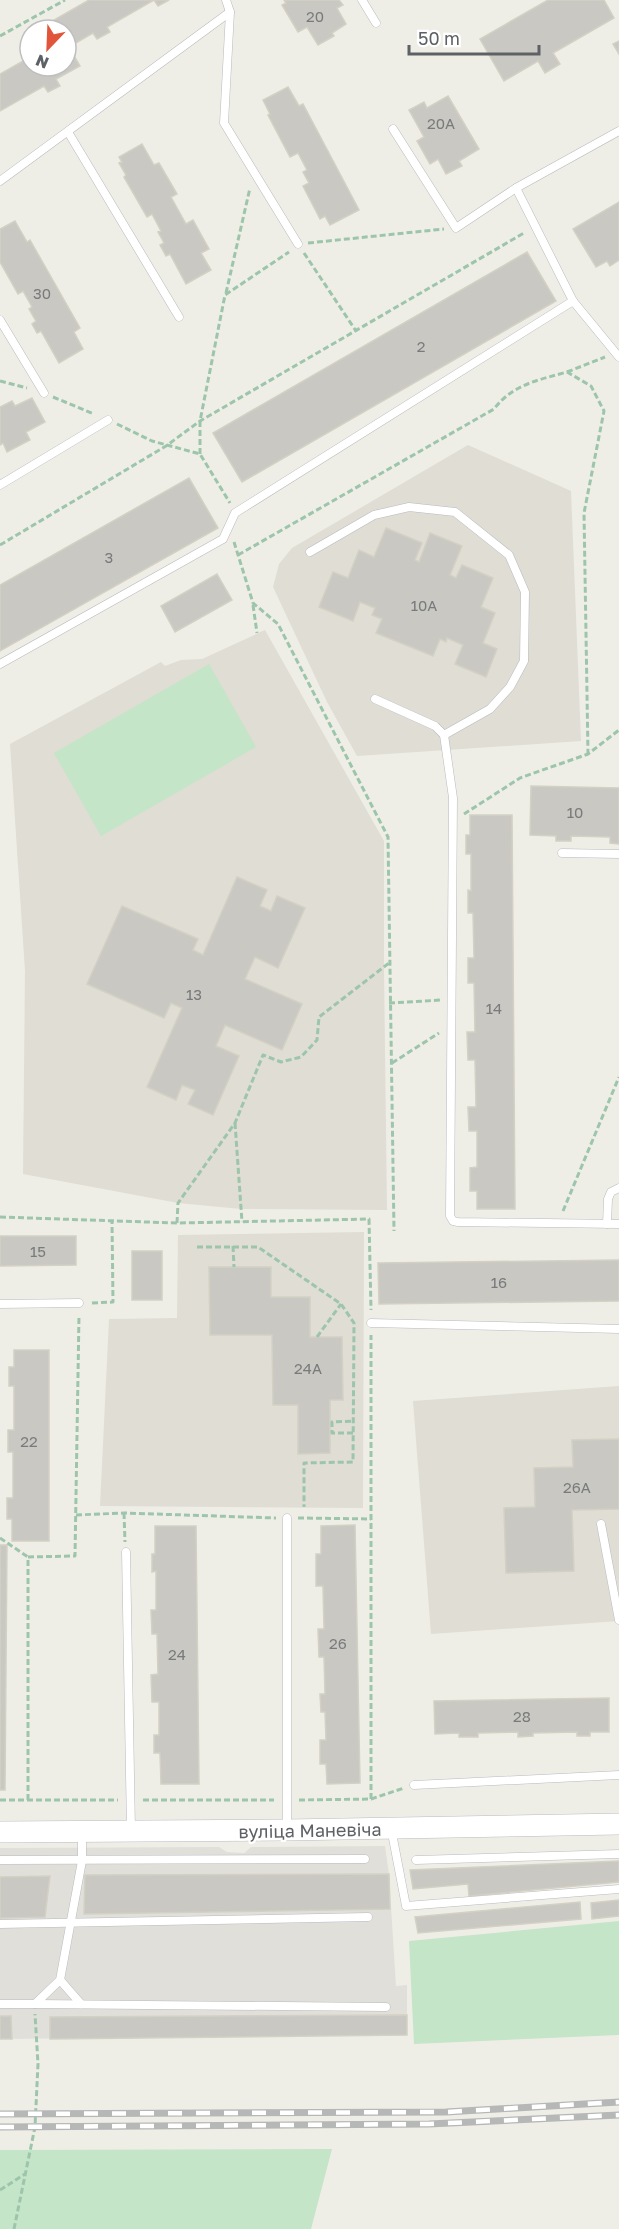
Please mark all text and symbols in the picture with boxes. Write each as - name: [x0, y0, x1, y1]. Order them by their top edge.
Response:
- house number: 20: [306, 7, 324, 25]
- north arrow: [18, 18, 78, 78]
- scale bar: [409, 18, 540, 56]
- text: 50 m: [418, 27, 460, 49]
- text: N: [33, 50, 52, 73]
- house number: 20А: [427, 114, 455, 132]
- house number: 30: [33, 284, 51, 302]
- house number: 2: [417, 337, 425, 355]
- house number: 3: [105, 548, 113, 566]
- house number: 10А: [411, 596, 437, 614]
- house number: 10: [567, 803, 583, 821]
- house number: 13: [186, 985, 202, 1003]
- house number: 14: [486, 999, 502, 1017]
- house number: 15: [30, 1242, 46, 1260]
- house number: 16: [491, 1273, 507, 1291]
- house number: 24А: [294, 1359, 322, 1377]
- house number: 22: [20, 1432, 38, 1450]
- house number: 26А: [563, 1478, 591, 1496]
- house number: 26: [329, 1634, 347, 1652]
- house number: 24: [168, 1645, 186, 1663]
- house number: 28: [513, 1707, 531, 1725]
- street label: вуліца Маневіча: [238, 1818, 382, 1842]

